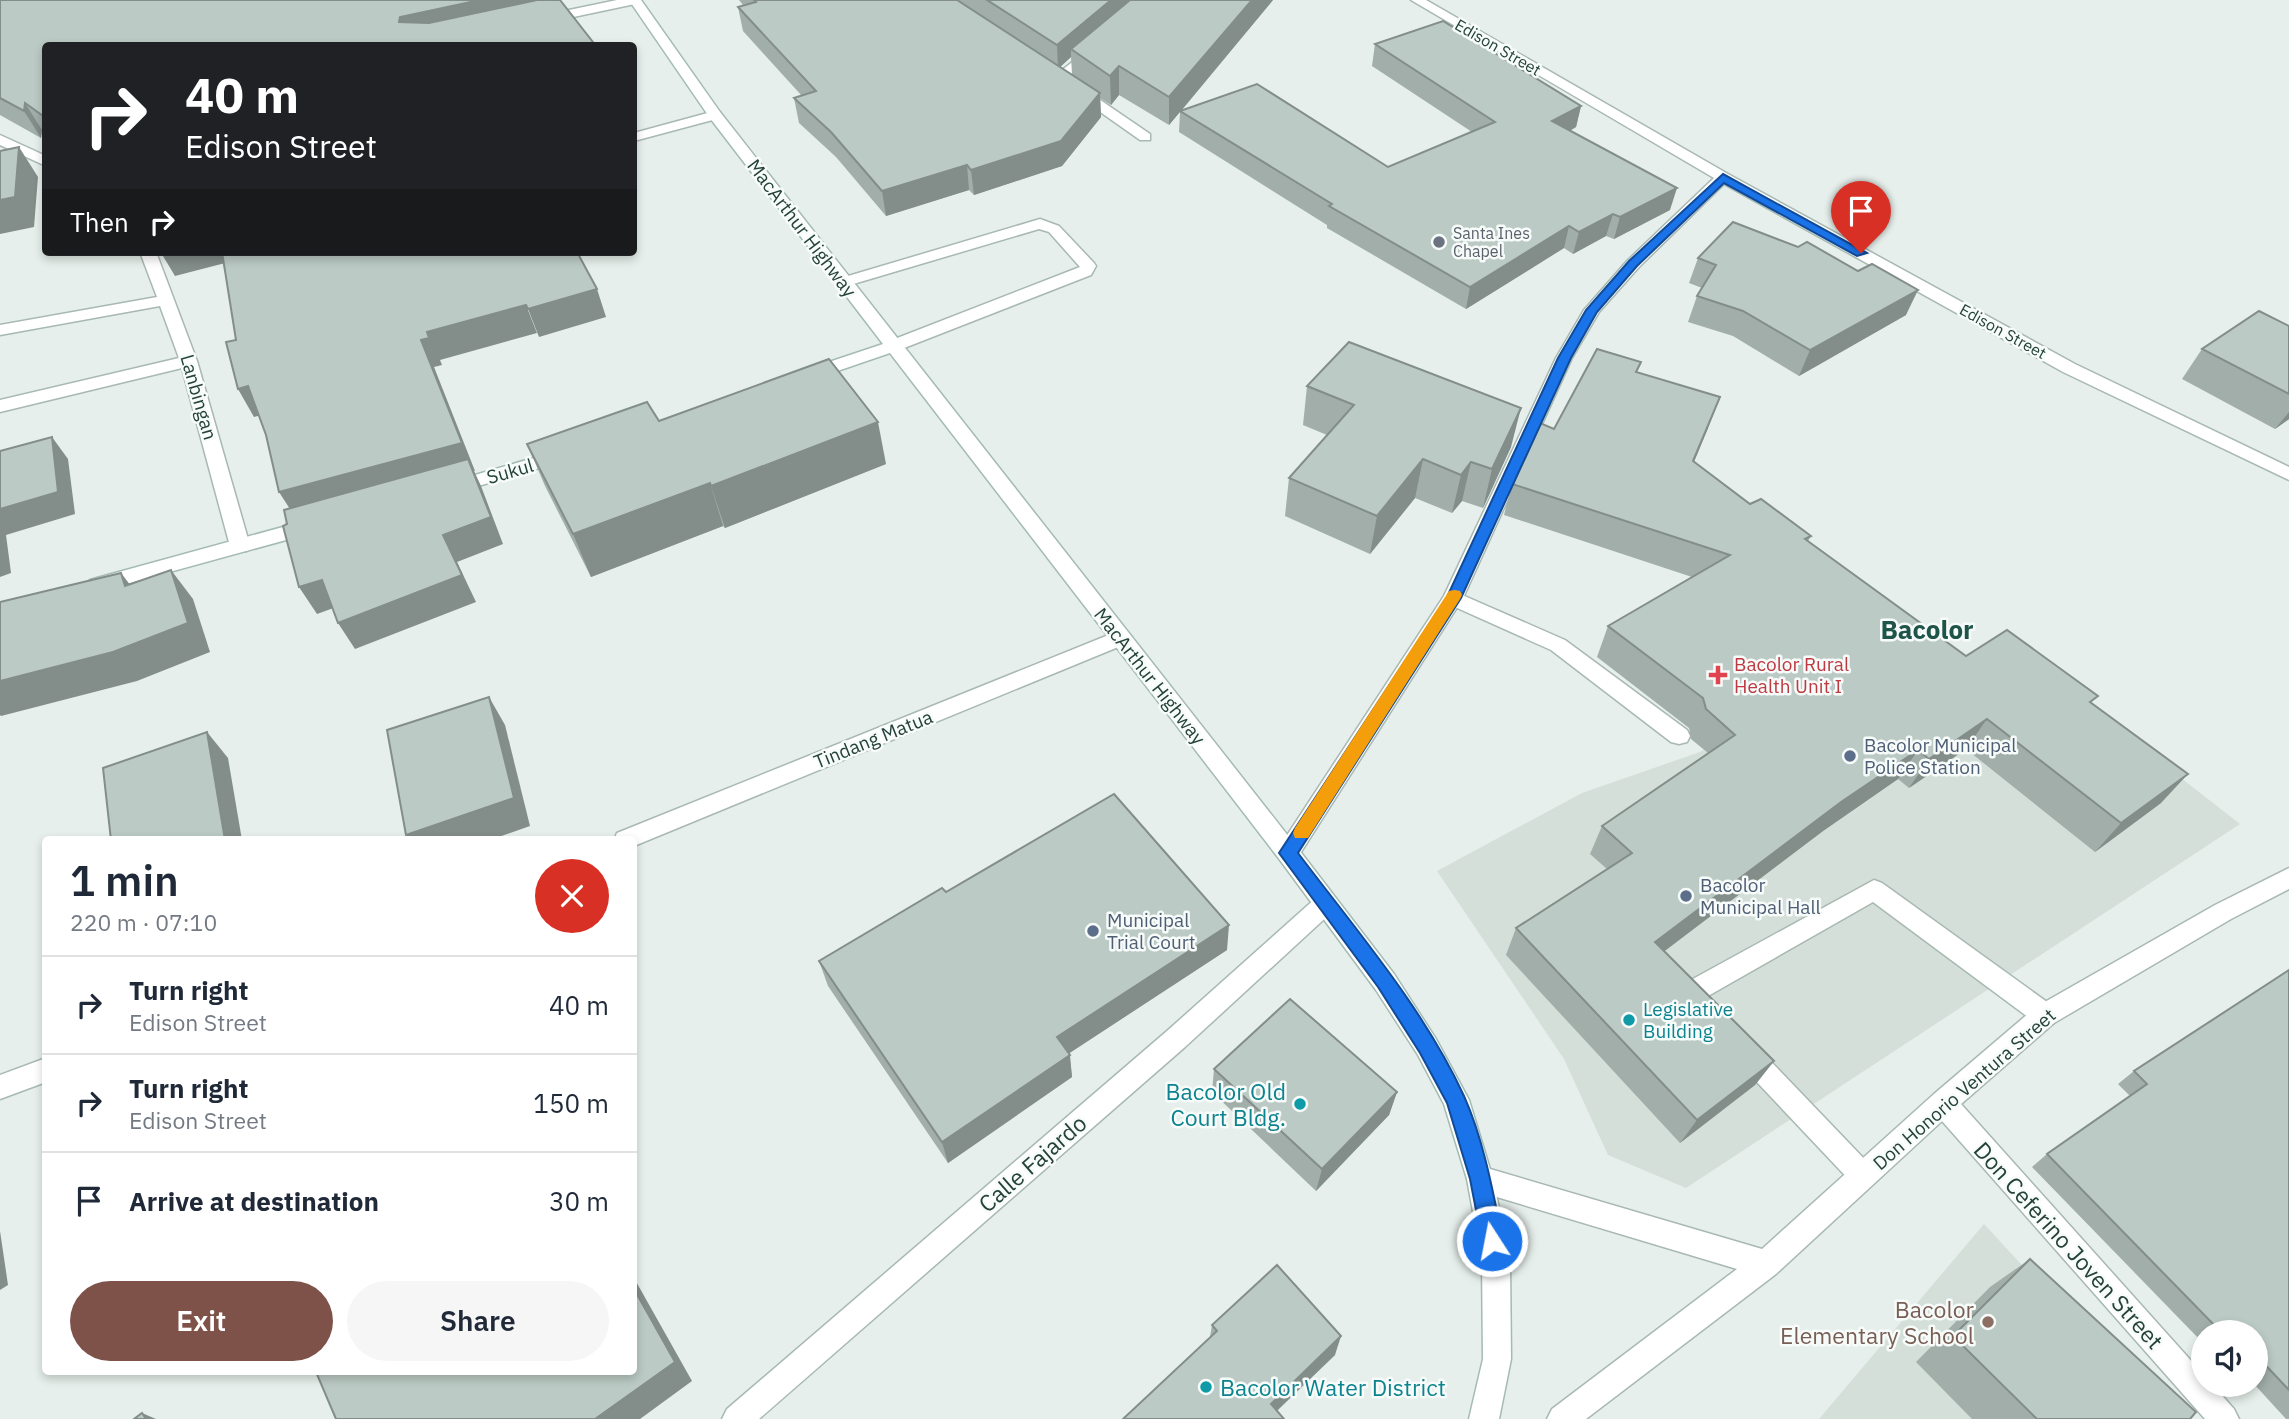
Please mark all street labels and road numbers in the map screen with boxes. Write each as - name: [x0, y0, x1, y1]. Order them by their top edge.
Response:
- street label: Edison Street: [1451, 14, 1545, 80]
- street label: MacArthur Highway: [742, 154, 862, 302]
- street label: Edison Street: [1956, 299, 2050, 363]
- street label: Lanbingan: [175, 351, 223, 443]
- street label: Sukul: [484, 453, 536, 489]
- street label: MacArthur Highway: [1089, 603, 1211, 750]
- street label: Tindang Matua: [810, 704, 936, 774]
- street label: Don Honorio Ventura Street: [1868, 1003, 2060, 1175]
- street label: Calle Fajardo: [972, 1108, 1092, 1218]
- street label: Don Ceferino Joven Street: [1968, 1135, 2170, 1355]

